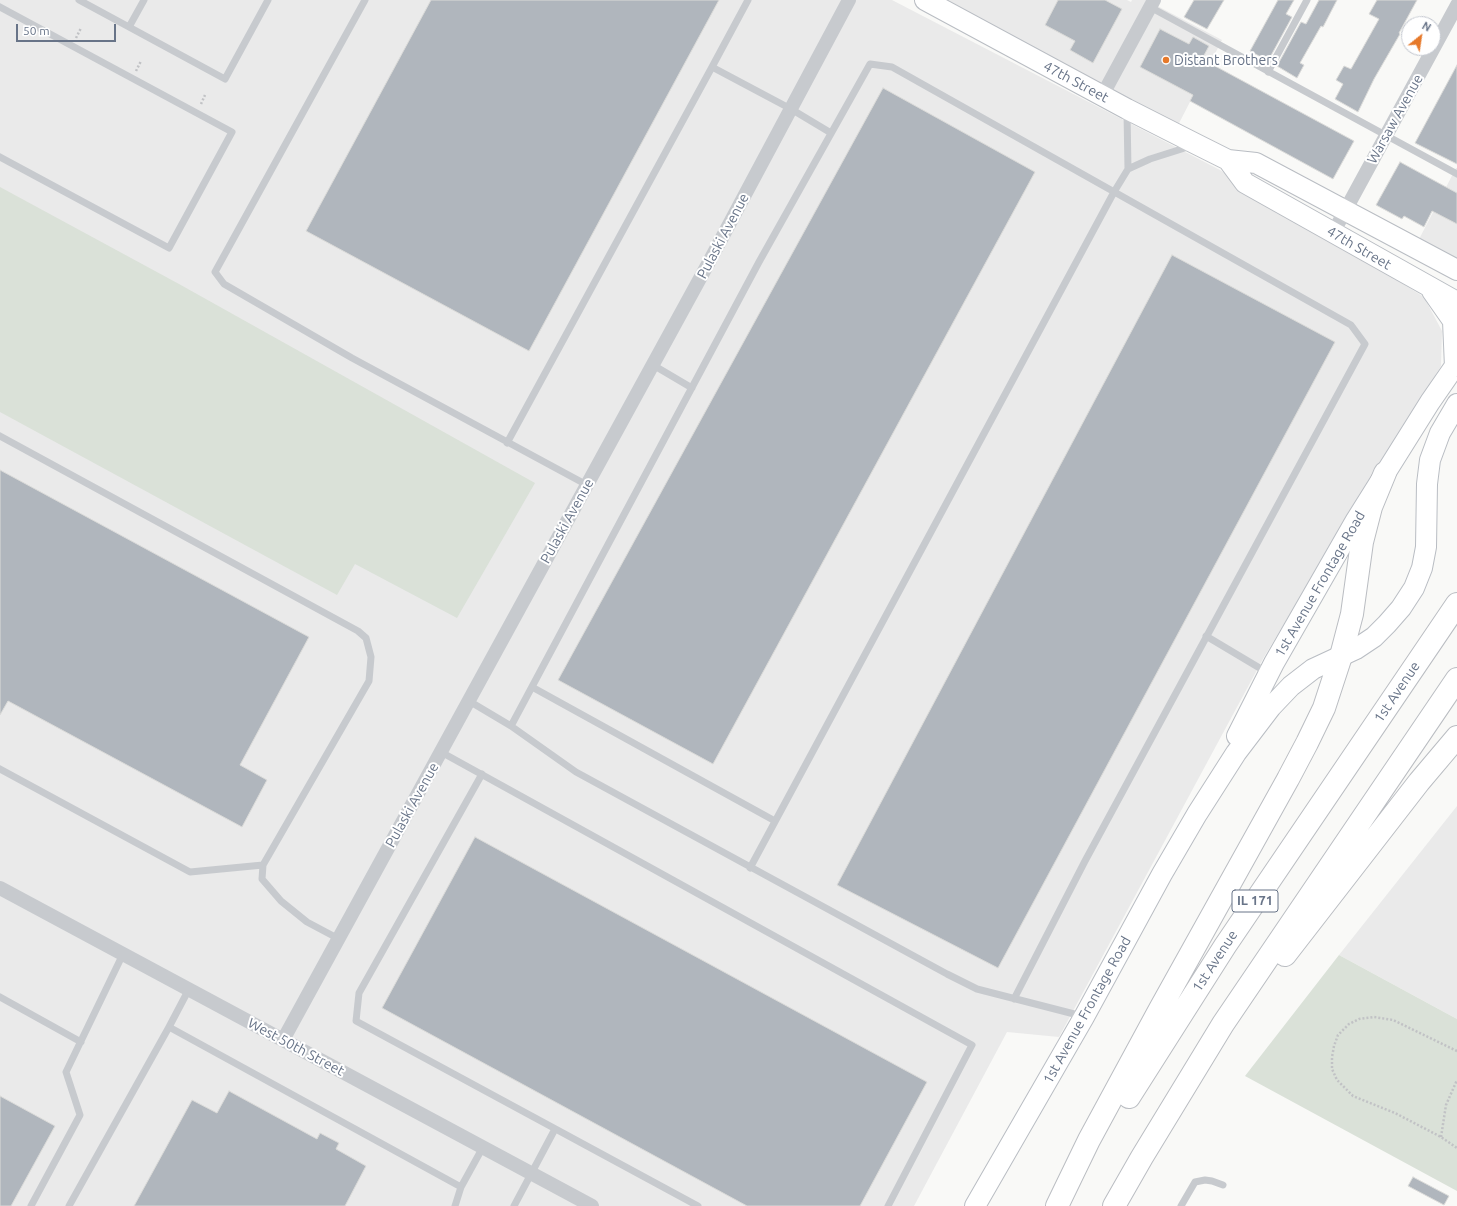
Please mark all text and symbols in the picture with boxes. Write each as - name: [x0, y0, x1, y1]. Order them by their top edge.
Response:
- scale bar: [18, 16, 118, 42]
- north arrow: [1401, 16, 1441, 56]
- text: N: [1420, 19, 1433, 34]
- text: 50 m: [23, 24, 50, 37]
- place label: Distant Brothers: [1174, 52, 1278, 68]
- marker: Distant Brothers: [1161, 55, 1171, 65]
- street label: 47th Street: [1040, 58, 1112, 106]
- street label: Warsaw Avenue: [1363, 71, 1427, 167]
- street label: Pulaski Avenue: [693, 190, 753, 282]
- street label: 47th Street: [1324, 223, 1394, 273]
- street label: Pulaski Avenue: [537, 476, 597, 566]
- street label: 1st Avenue Frontage Road: [1271, 508, 1369, 660]
- street label: 1st Avenue: [1371, 658, 1423, 726]
- street label: Pulaski Avenue: [382, 760, 442, 850]
- road number: IL 171: [1232, 890, 1278, 912]
- street label: 1st Avenue: [1189, 927, 1241, 995]
- street label: 1st Avenue Frontage Road: [1040, 934, 1134, 1086]
- street label: West 50th Street: [245, 1015, 347, 1079]

